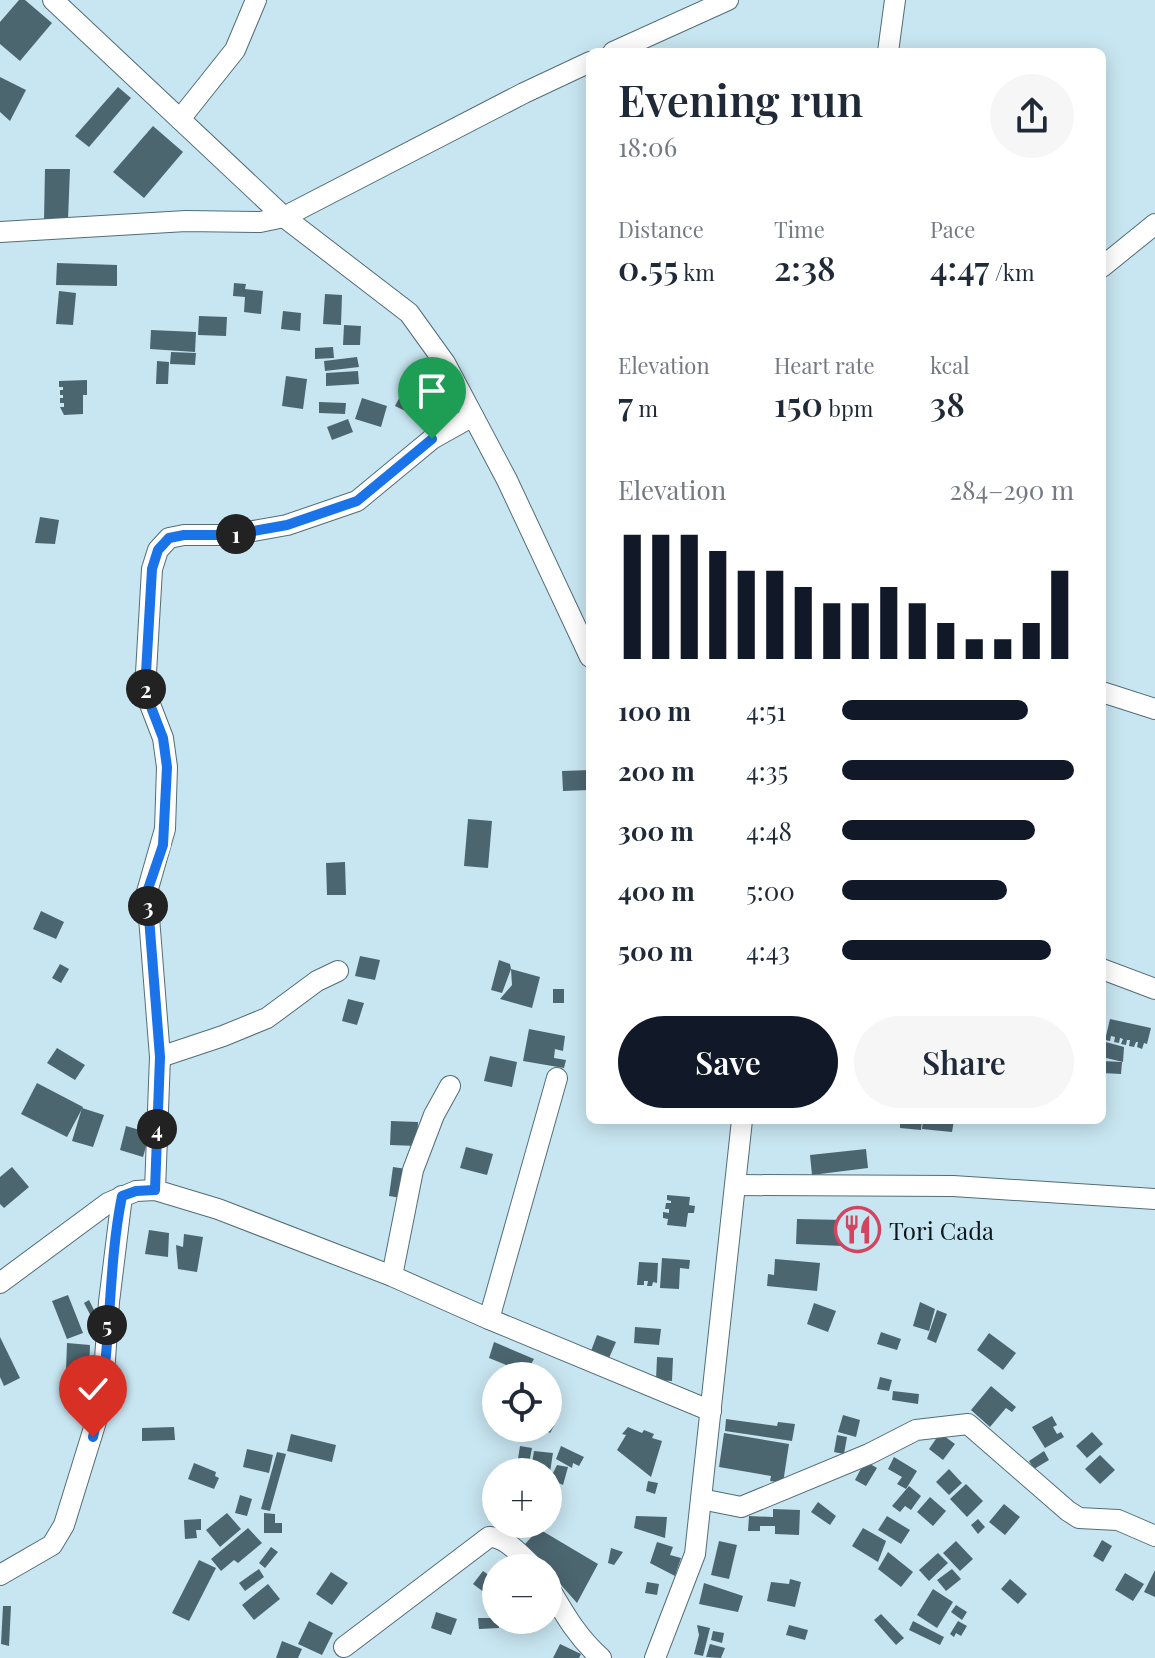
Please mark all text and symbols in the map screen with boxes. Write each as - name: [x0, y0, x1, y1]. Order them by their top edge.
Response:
- text: Evening run: [618, 69, 863, 128]
- button: share: [990, 74, 1074, 158]
- text: 18:06: [618, 129, 677, 164]
- text: Distance: [618, 214, 704, 244]
- text: Time: [774, 214, 825, 244]
- text: Pace: [930, 214, 976, 244]
- text: 0.55: [618, 244, 678, 290]
- text: 2:38: [774, 244, 836, 290]
- text: 4:47: [930, 244, 989, 290]
- text: km: [678, 257, 715, 287]
- text: /km: [989, 257, 1035, 287]
- text: Elevation: [618, 350, 710, 380]
- text: Heart rate: [774, 350, 875, 380]
- text: kcal: [930, 350, 969, 380]
- pin: [398, 357, 466, 439]
- icon: arrive: [410, 369, 454, 413]
- text: 7: [618, 380, 633, 426]
- text: 150: [774, 380, 823, 426]
- text: 38: [930, 380, 965, 426]
- text: m: [633, 393, 658, 423]
- text: bpm: [823, 393, 873, 423]
- text: Elevation: [618, 472, 726, 507]
- text: 284–290 m: [949, 472, 1074, 507]
- pin: 1: [216, 514, 256, 554]
- text: 1: [232, 519, 240, 549]
- pin: 2: [126, 669, 166, 709]
- text: 2: [140, 674, 152, 704]
- text: 100 m: [618, 693, 691, 728]
- text: 4:51: [746, 693, 786, 728]
- text: 200 m: [618, 753, 695, 788]
- text: 4:35: [746, 753, 788, 788]
- text: 300 m: [618, 813, 694, 848]
- text: 4:48: [746, 813, 792, 848]
- text: 400 m: [618, 873, 695, 908]
- text: 5:00: [746, 873, 795, 908]
- pin: 3: [128, 886, 168, 926]
- text: 3: [143, 891, 153, 921]
- text: 500 m: [618, 933, 693, 968]
- text: 4:43: [746, 933, 790, 968]
- button: Save: [618, 1016, 838, 1108]
- button: Share: [854, 1016, 1074, 1108]
- pin: 4: [137, 1109, 177, 1149]
- text: 4: [151, 1114, 163, 1144]
- restaurant icon: Tori Cada: [834, 1206, 882, 1254]
- place label: Tori Cada: [889, 1214, 994, 1246]
- pin: 5: [87, 1305, 127, 1345]
- text: 5: [102, 1310, 112, 1340]
- pin: [59, 1355, 127, 1437]
- map controls: [482, 1362, 562, 1634]
- button: locate: [482, 1362, 562, 1442]
- icon: check: [71, 1367, 115, 1411]
- button: +: [482, 1458, 562, 1538]
- button: −: [482, 1554, 562, 1634]

